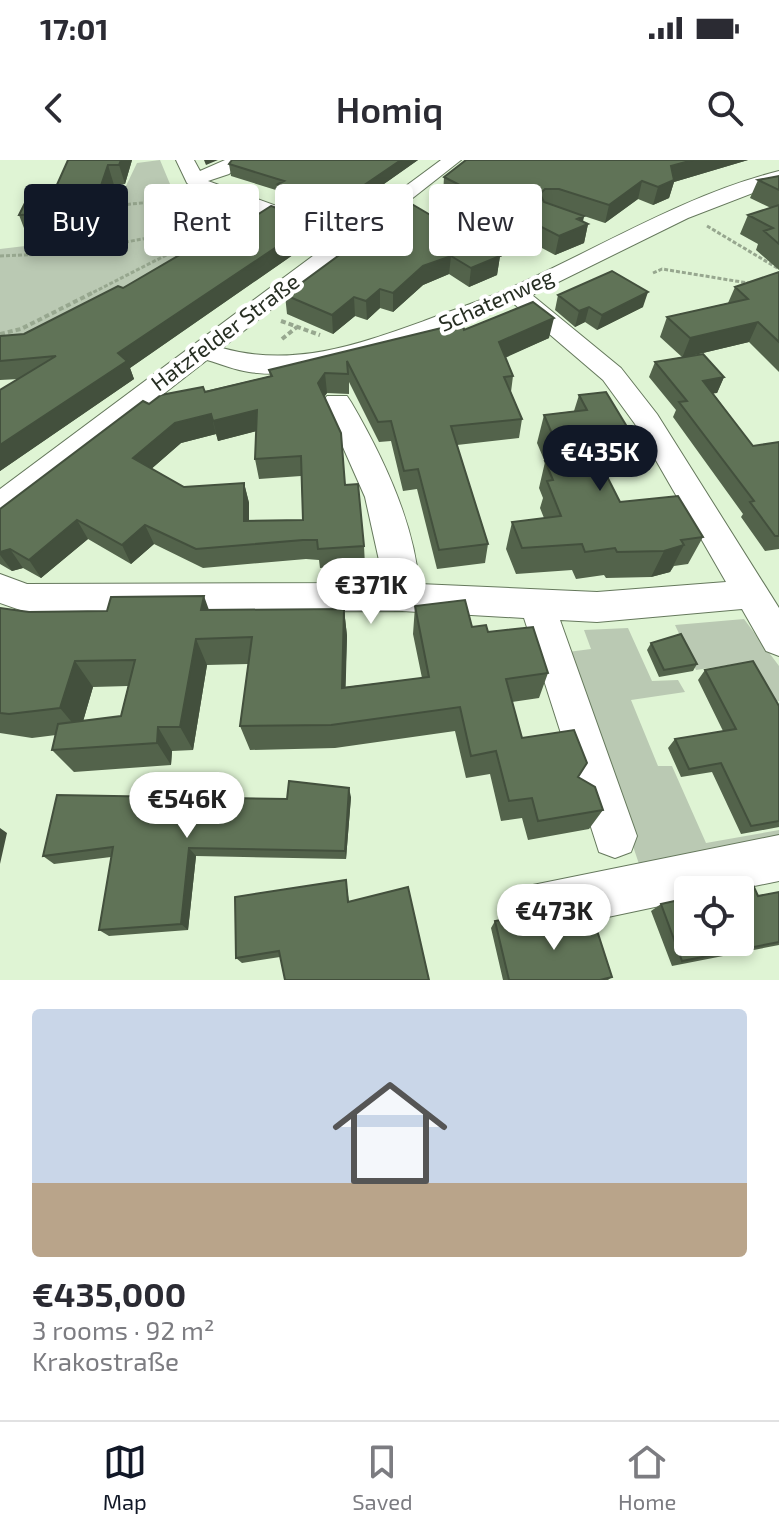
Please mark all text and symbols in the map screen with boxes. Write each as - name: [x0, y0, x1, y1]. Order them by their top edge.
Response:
- text: 17:01: [40, 10, 108, 46]
- icon: back: [32, 86, 76, 130]
- icon: search: [703, 86, 747, 130]
- text: Homiq: [336, 87, 443, 130]
- chip: Buy: [24, 184, 128, 256]
- chip: Rent: [144, 184, 259, 256]
- chip: Filters: [275, 184, 413, 256]
- chip: New: [429, 184, 542, 256]
- street label: Schatenweg: [434, 262, 557, 336]
- street label: Hatzfelder Straße: [145, 267, 304, 395]
- pin: €435K: [544, 425, 656, 493]
- text: €435K: [561, 435, 639, 466]
- pin: €371K: [315, 558, 427, 626]
- text: €371K: [335, 568, 407, 599]
- pin: €546K: [131, 772, 243, 840]
- text: €546K: [147, 782, 227, 813]
- map controls: [674, 876, 754, 956]
- button: locate: [674, 876, 754, 956]
- pin: €473K: [498, 884, 610, 952]
- text: €473K: [515, 894, 593, 925]
- icon: home: [318, 1061, 462, 1205]
- text: €435,000: [32, 1273, 186, 1314]
- text: 3 rooms · 92 m²: [32, 1314, 214, 1345]
- text: Krakostraße: [32, 1345, 179, 1376]
- tab: Map: [103, 1440, 147, 1514]
- tab: Saved: [352, 1440, 413, 1514]
- tab: Home: [618, 1440, 676, 1514]

